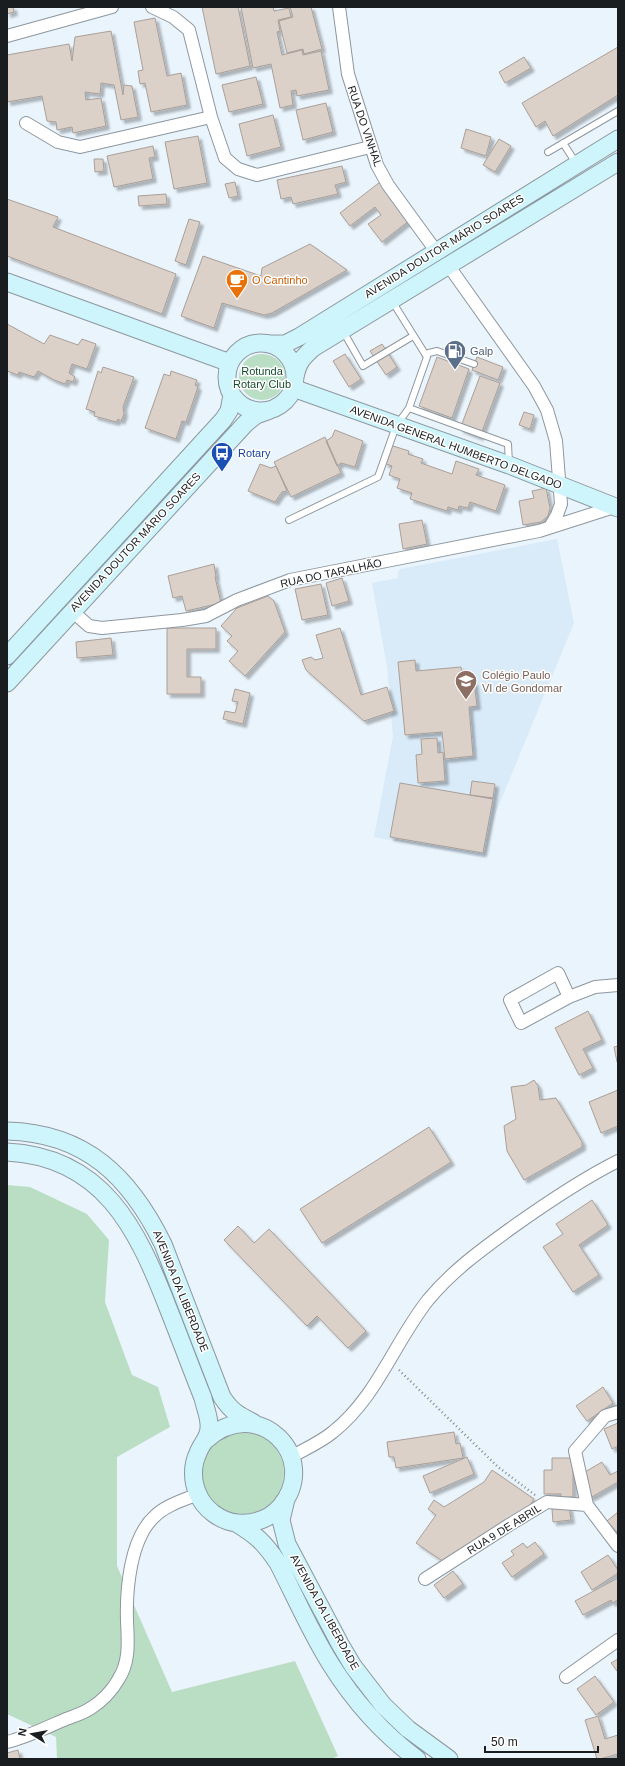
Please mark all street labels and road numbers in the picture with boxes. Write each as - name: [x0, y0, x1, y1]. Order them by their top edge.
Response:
- street label: RUA DO VINHAL: [345, 84, 385, 168]
- street label: AVENIDA DOUTOR MÁRIO SOARES: [362, 192, 526, 300]
- street label: AVENIDA GENERAL HUMBERTO DELGADO: [348, 403, 564, 491]
- street label: AVENIDA DOUTOR MÁRIO SOARES: [67, 470, 203, 614]
- street label: RUA DO TARALHÃO: [279, 556, 383, 590]
- street label: AVENIDA DA LIBERDADE: [151, 1228, 211, 1354]
- street label: RUA 9 DE ABRIL: [465, 1502, 543, 1556]
- street label: AVENIDA DA LIBERDADE: [288, 1552, 362, 1672]

